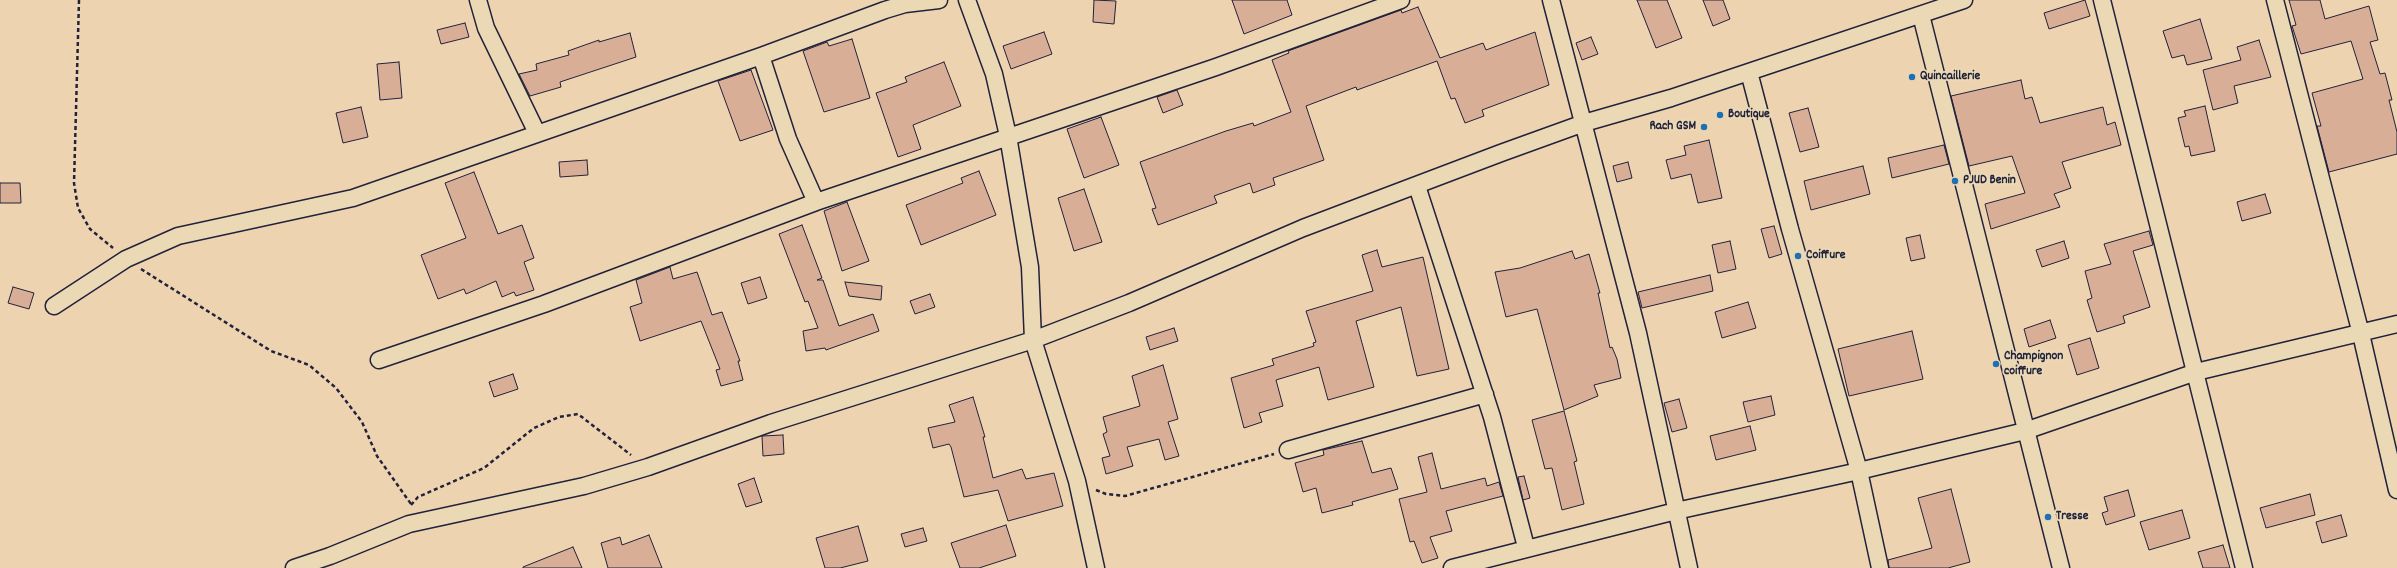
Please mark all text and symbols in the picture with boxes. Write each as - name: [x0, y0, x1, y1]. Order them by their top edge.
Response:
- place label: Quincaillerie: [1920, 69, 1980, 85]
- marker: Quincaillerie: [1907, 72, 1917, 82]
- place label: Boutique: [1728, 107, 1770, 123]
- marker: Boutique: [1715, 110, 1725, 120]
- place label: Rach GSM: [1649, 119, 1696, 135]
- marker: Rach GSM: [1699, 122, 1709, 132]
- place label: PJUD Benin: [1963, 173, 2016, 189]
- marker: PJUD Benin: [1950, 176, 1960, 186]
- place label: Coiffure: [1806, 248, 1846, 264]
- marker: Coiffure: [1793, 251, 1803, 261]
- place label: Champignon coiffure: [2004, 349, 2063, 380]
- marker: Champignon coiffure: [1991, 359, 2001, 369]
- place label: Tresse: [2056, 509, 2088, 525]
- marker: Tresse: [2043, 512, 2053, 522]

